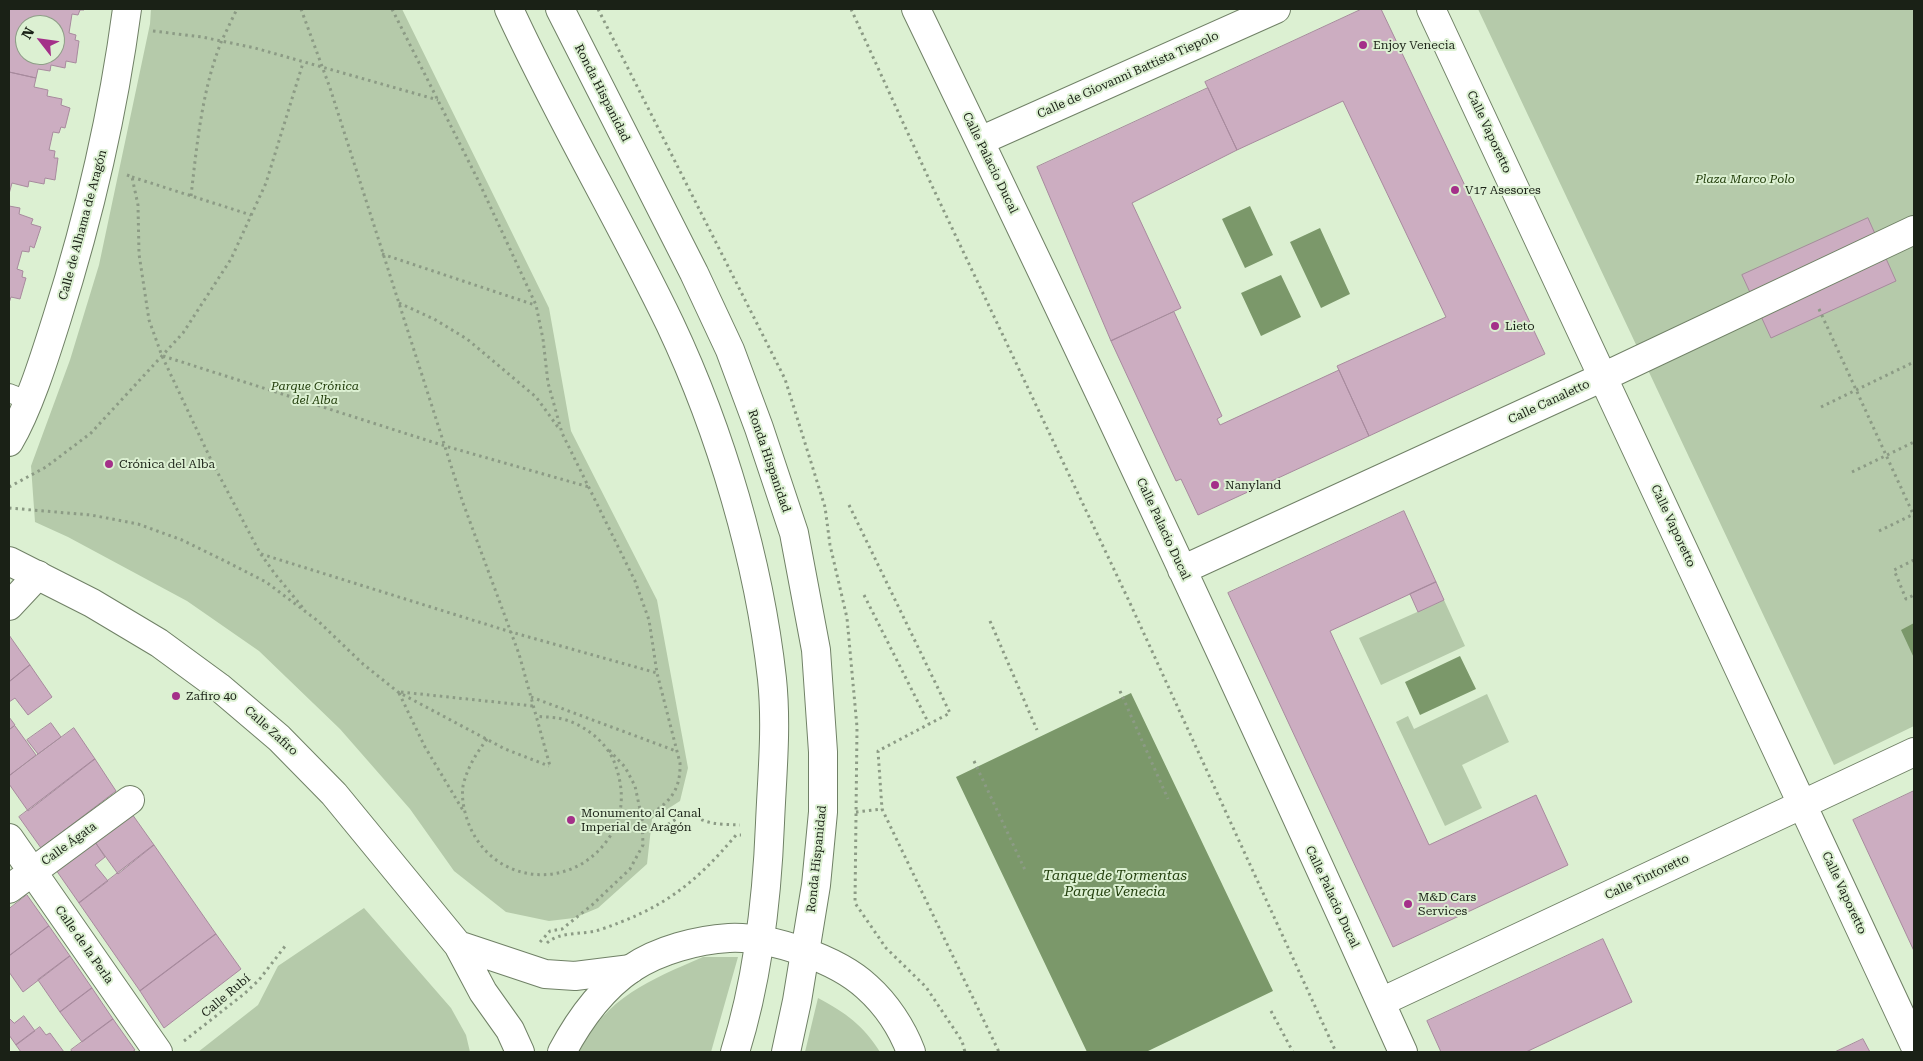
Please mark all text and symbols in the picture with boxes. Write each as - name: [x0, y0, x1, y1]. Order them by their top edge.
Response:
- north arrow: [15, 15, 65, 65]
- text: N: [18, 24, 37, 42]
- street label: Calle de Giovanni Battista Tiepolo: [1035, 28, 1221, 122]
- place label: Enjoy Venecia: [1373, 38, 1455, 52]
- marker: Enjoy Venecia: [1357, 39, 1369, 51]
- street label: Ronda Hispanidad: [571, 42, 633, 144]
- street label: Calle Vaporetto: [1464, 89, 1514, 175]
- street label: Calle Palacio Ducal: [959, 110, 1021, 216]
- street label: Calle de Alhama de Aragón: [56, 148, 110, 302]
- park label: Plaza Marco Polo: [1695, 172, 1795, 186]
- place label: V17 Asesores: [1465, 183, 1541, 197]
- marker: V17 Asesores: [1449, 184, 1461, 196]
- place label: Lieto: [1505, 319, 1535, 333]
- marker: Lieto: [1489, 320, 1501, 332]
- street label: Calle Canaletto: [1506, 377, 1592, 427]
- park label: Parque Crónica del Alba: [271, 379, 359, 407]
- street label: Ronda Hispanidad: [745, 408, 793, 514]
- place label: Crónica del Alba: [119, 457, 215, 471]
- marker: Crónica del Alba: [103, 458, 115, 470]
- street label: Calle Palacio Ducal: [1133, 476, 1193, 582]
- place label: Nanyland: [1225, 478, 1281, 492]
- marker: Nanyland: [1209, 479, 1221, 491]
- street label: Calle Vaporetto: [1648, 483, 1698, 569]
- place label: Zafiro 40: [186, 689, 237, 703]
- marker: Zafiro 40: [170, 690, 182, 702]
- street label: Calle Zafiro: [241, 703, 301, 759]
- street label: Ronda Hispanidad: [804, 805, 830, 913]
- place label: Monumento al Canal Imperial de Aragón: [581, 806, 701, 834]
- marker: Monumento al Canal Imperial de Aragón: [565, 814, 577, 826]
- street label: Calle Ágata: [39, 819, 99, 869]
- street label: Calle Palacio Ducal: [1302, 844, 1362, 950]
- street label: Calle Vaporetto: [1819, 850, 1869, 936]
- street label: Calle Tintoretto: [1603, 851, 1691, 903]
- water label: Tanque de Tormentas Parque Venecia: [1043, 868, 1187, 900]
- place label: M&D Cars Services: [1418, 890, 1476, 918]
- marker: M&D Cars Services: [1402, 898, 1414, 910]
- street label: Calle de la Perla: [52, 903, 116, 987]
- street label: Calle Rubí: [199, 971, 253, 1021]

